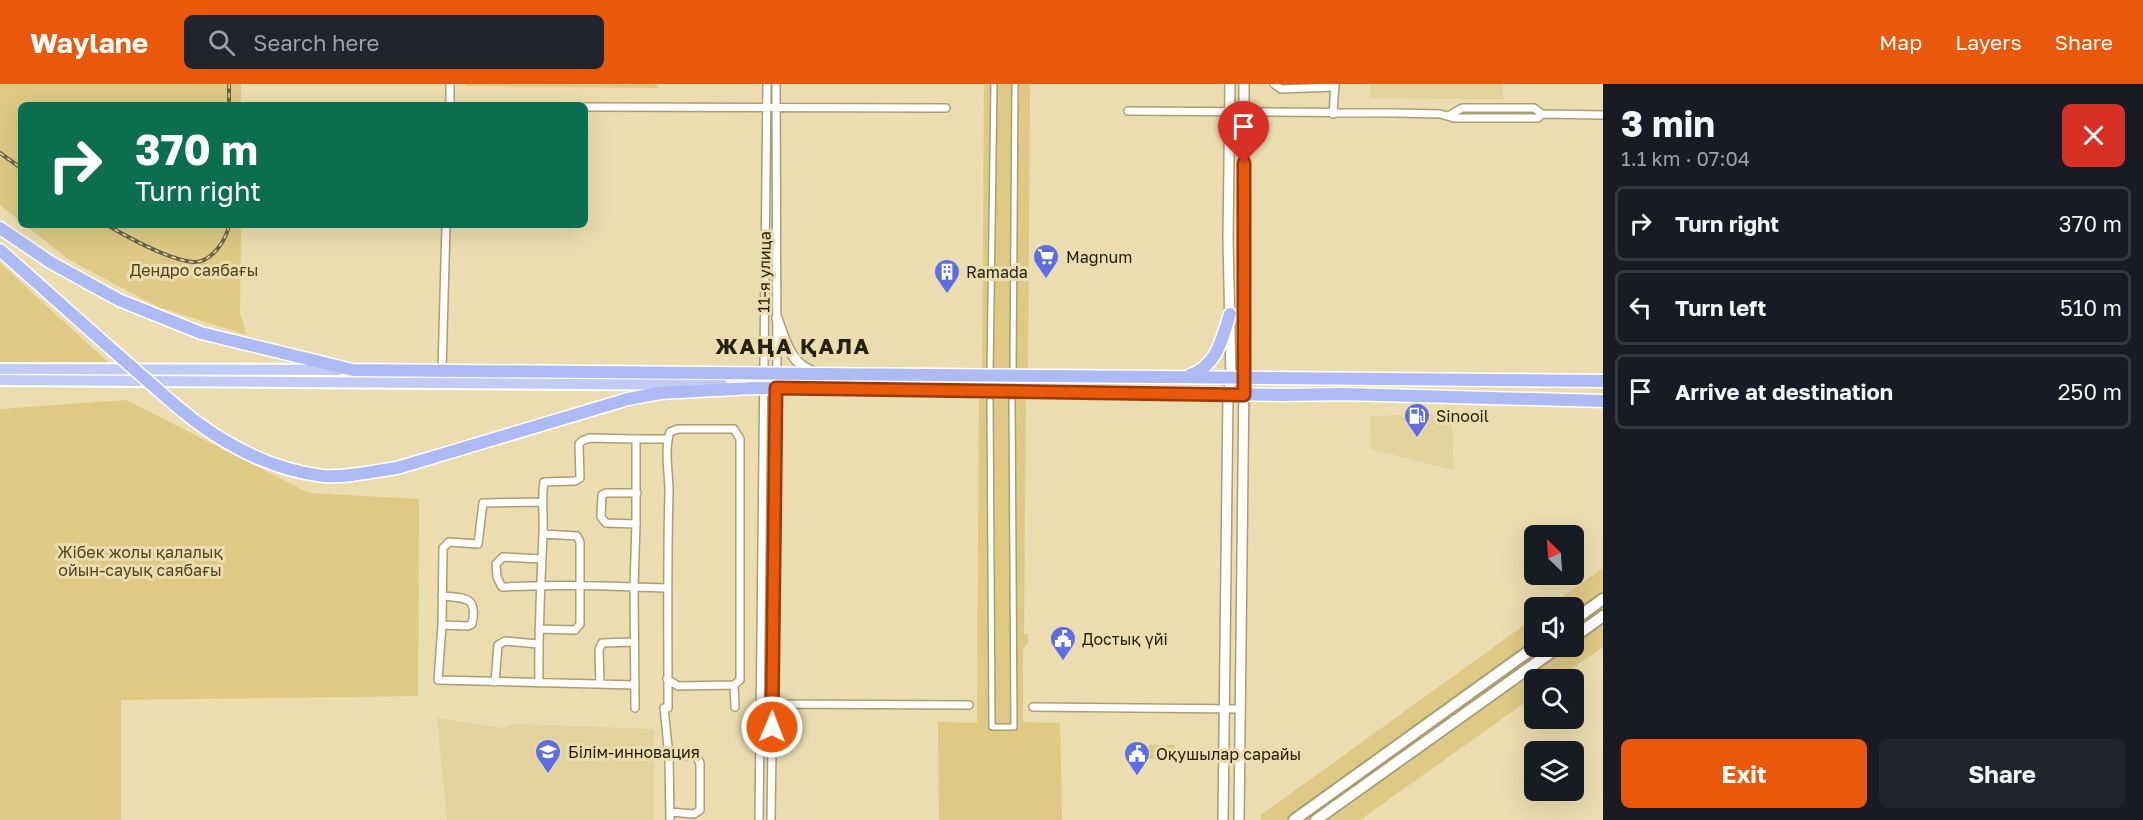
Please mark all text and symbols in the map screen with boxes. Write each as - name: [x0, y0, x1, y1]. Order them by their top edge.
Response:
- search box: [184, 15, 604, 69]
- text: Waylane: [30, 26, 148, 59]
- icon: search: [205, 26, 238, 59]
- text: Search here: [253, 29, 379, 56]
- text: Map: [1879, 29, 1922, 55]
- text: Layers: [1955, 29, 2022, 55]
- text: Share: [2055, 29, 2113, 55]
- pin: [1218, 101, 1269, 163]
- text: 3 min: [1621, 102, 1715, 145]
- button: close: [2062, 104, 2125, 167]
- icon: arrive: [1227, 110, 1260, 143]
- text: 370 m: [135, 124, 258, 174]
- icon: right: [36, 126, 114, 204]
- text: 1.1 km · 07:04: [1621, 146, 1750, 170]
- text: Turn right: [135, 175, 261, 207]
- icon: right: [1624, 207, 1657, 240]
- text: Turn right: [1675, 210, 1779, 237]
- text: 370 m: [2059, 210, 2122, 237]
- street label: 11-я улица: [753, 231, 775, 313]
- supermarket icon: Magnum: [1031, 242, 1061, 280]
- place label: Magnum: [1066, 247, 1132, 267]
- building icon: Ramada: [932, 257, 962, 295]
- park label: Дендро саябағы: [130, 260, 258, 280]
- place label: Ramada: [966, 262, 1028, 282]
- icon: left: [1624, 291, 1657, 324]
- text: Turn left: [1675, 294, 1766, 321]
- text: 510 m: [2060, 294, 2122, 321]
- district label: ЖАҢА ҚАЛА: [715, 332, 871, 359]
- icon: arrive: [1624, 375, 1657, 408]
- text: Arrive at destination: [1675, 378, 1893, 405]
- text: 250 m: [2058, 378, 2122, 405]
- fuel station icon: Sinooil: [1402, 401, 1432, 439]
- place label: Sinooil: [1436, 406, 1489, 426]
- north arrow: [1524, 525, 1584, 585]
- map controls: [1524, 525, 1584, 801]
- park label: Жібек жолы қалалық ойын-сауық саябағы: [57, 542, 223, 580]
- button: sound: [1524, 597, 1584, 657]
- public building icon: Достық үйі: [1048, 624, 1078, 662]
- place label: Достық үйі: [1082, 629, 1168, 649]
- button: search: [1524, 669, 1584, 729]
- position arrow: [740, 695, 804, 759]
- school or university icon: Білім-инновация: [533, 737, 563, 775]
- public building icon: Оқушылар сарайы: [1122, 739, 1152, 777]
- button: Exit: [1621, 739, 1867, 808]
- button: Share: [1879, 739, 2125, 808]
- button: layers: [1524, 741, 1584, 801]
- place label: Білім-инновация: [568, 742, 700, 762]
- place label: Оқушылар сарайы: [1156, 744, 1301, 764]

